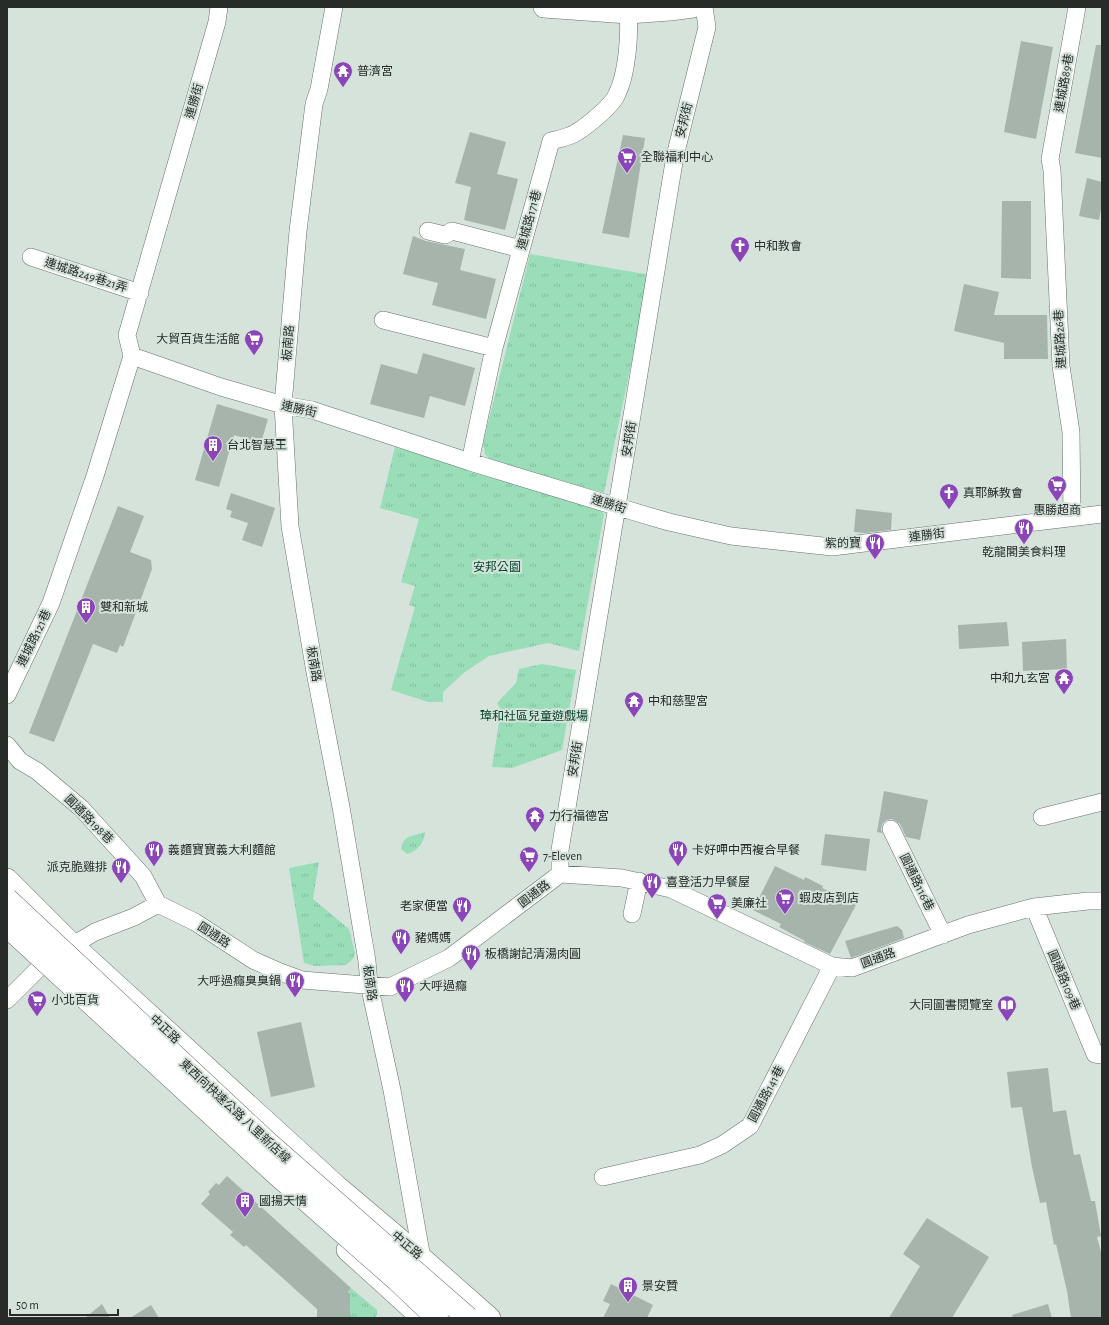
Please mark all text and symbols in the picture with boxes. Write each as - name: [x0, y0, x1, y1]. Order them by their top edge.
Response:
- street label: 連城路89巷: [1052, 53, 1075, 113]
- temple icon: 普濟宮: [332, 60, 354, 88]
- place label: 普濟宮: [357, 64, 393, 77]
- street label: 連勝街: [182, 82, 205, 120]
- street label: 安邦街: [673, 101, 694, 139]
- supermarket icon: 全聯福利中心: [616, 146, 638, 174]
- place label: 全聯福利中心: [641, 150, 713, 163]
- street label: 連城路171巷: [514, 189, 543, 251]
- church icon: 中和教會: [729, 235, 751, 263]
- place label: 中和教會: [754, 239, 802, 252]
- street label: 連城路249巷21弄: [43, 255, 129, 294]
- street label: 連城路26巷: [1051, 309, 1068, 369]
- street label: 板南路: [279, 324, 296, 361]
- supermarket icon: 大貿百貨生活館: [243, 328, 265, 356]
- place label: 大貿百貨生活館: [156, 332, 240, 345]
- street label: 連勝街: [280, 398, 318, 419]
- street label: 安邦街: [619, 420, 638, 458]
- building icon: 台北智慧王: [202, 434, 224, 462]
- place label: 台北智慧王: [227, 438, 287, 451]
- supermarket icon: 惠勝超商: [1046, 474, 1068, 502]
- church icon: 真耶穌教會: [938, 482, 960, 510]
- place label: 真耶穌教會: [963, 486, 1023, 499]
- street label: 連勝街: [590, 492, 628, 515]
- place label: 惠勝超商: [1033, 503, 1081, 516]
- restaurant icon: 乾龍閣美食料理: [1013, 517, 1035, 545]
- street label: 連勝街: [908, 526, 946, 543]
- restaurant icon: 紫的寶: [864, 532, 886, 560]
- place label: 紫的寶: [825, 536, 861, 549]
- place label: 乾龍閣美食料理: [982, 545, 1066, 558]
- park label: 安邦公園: [473, 560, 521, 573]
- building icon: 雙和新城: [75, 596, 97, 624]
- place label: 雙和新城: [100, 600, 148, 613]
- street label: 連城路121巷: [14, 607, 53, 668]
- street label: 板南路: [305, 645, 324, 683]
- temple icon: 中和九玄宮: [1053, 667, 1075, 695]
- place label: 中和九玄宮: [990, 671, 1050, 684]
- temple icon: 中和慈聖宮: [623, 690, 645, 718]
- place label: 中和慈聖宮: [648, 694, 708, 707]
- park label: 璋和社區兒童遊戲場: [480, 709, 588, 722]
- street label: 安邦街: [565, 740, 584, 778]
- street label: 圓通路198巷: [62, 792, 116, 846]
- temple icon: 力行福德宮: [524, 805, 546, 833]
- place label: 力行福德宮: [549, 809, 609, 822]
- restaurant icon: 義麵寶寶義大利麵館: [143, 839, 165, 867]
- restaurant icon: 卡好呷中西複合早餐: [667, 839, 689, 867]
- place label: 義麵寶寶義大利麵館: [168, 843, 276, 856]
- place label: 卡好呷中西複合早餐: [692, 843, 800, 856]
- supermarket icon: 7-Eleven: [518, 845, 540, 873]
- place label: 7-Eleven: [543, 850, 582, 862]
- street label: 圓通路116巷: [898, 851, 937, 912]
- restaurant icon: 派克脆雞排: [110, 856, 132, 884]
- place label: 派克脆雞排: [47, 860, 107, 873]
- restaurant icon: 喜登活力早餐屋: [641, 871, 663, 899]
- place label: 喜登活力早餐屋: [666, 875, 750, 888]
- street label: 圓通路: [515, 878, 552, 910]
- supermarket icon: 蝦皮店到店: [774, 887, 796, 915]
- place label: 蝦皮店到店: [799, 891, 859, 904]
- supermarket icon: 美廉社: [706, 892, 728, 920]
- restaurant icon: 老家便當: [451, 895, 473, 923]
- place label: 美廉社: [731, 896, 767, 909]
- place label: 老家便當: [400, 899, 448, 912]
- street label: 圓通路: [196, 919, 233, 950]
- restaurant icon: 豬媽媽: [390, 927, 412, 955]
- place label: 豬媽媽: [415, 931, 451, 944]
- restaurant icon: 板橋謝記清湯肉圓: [460, 943, 482, 971]
- street label: 圓通路: [859, 945, 897, 970]
- place label: 板橋謝記清湯肉圓: [485, 947, 581, 960]
- street label: 圓通路109巷: [1046, 948, 1083, 1012]
- street label: 板南路: [362, 964, 379, 1002]
- restaurant icon: 大呼過癮臭臭鍋: [284, 970, 306, 998]
- place label: 大呼過癮臭臭鍋: [197, 974, 281, 987]
- restaurant icon: 大呼過癮: [394, 975, 416, 1003]
- place label: 大呼過癮: [419, 979, 467, 992]
- supermarket icon: 小北百貨: [26, 989, 48, 1017]
- place label: 小北百貨: [51, 993, 99, 1006]
- library icon: 大同圖書閱覽室: [996, 994, 1018, 1022]
- place label: 大同圖書閱覽室: [909, 998, 993, 1011]
- street label: 中正路: [148, 1012, 183, 1046]
- street label: 東西向快速公路 八里新店線: [178, 1056, 293, 1165]
- street label: 圓通路141巷: [745, 1063, 786, 1124]
- building icon: 國揚天情: [234, 1190, 256, 1218]
- place label: 國揚天情: [259, 1194, 307, 1207]
- street label: 中正路: [389, 1228, 425, 1261]
- building icon: 景安贊: [617, 1275, 639, 1303]
- place label: 景安贊: [642, 1279, 678, 1292]
- scale bar: [10, 1291, 118, 1317]
- text: 50 m: [16, 1299, 39, 1311]

